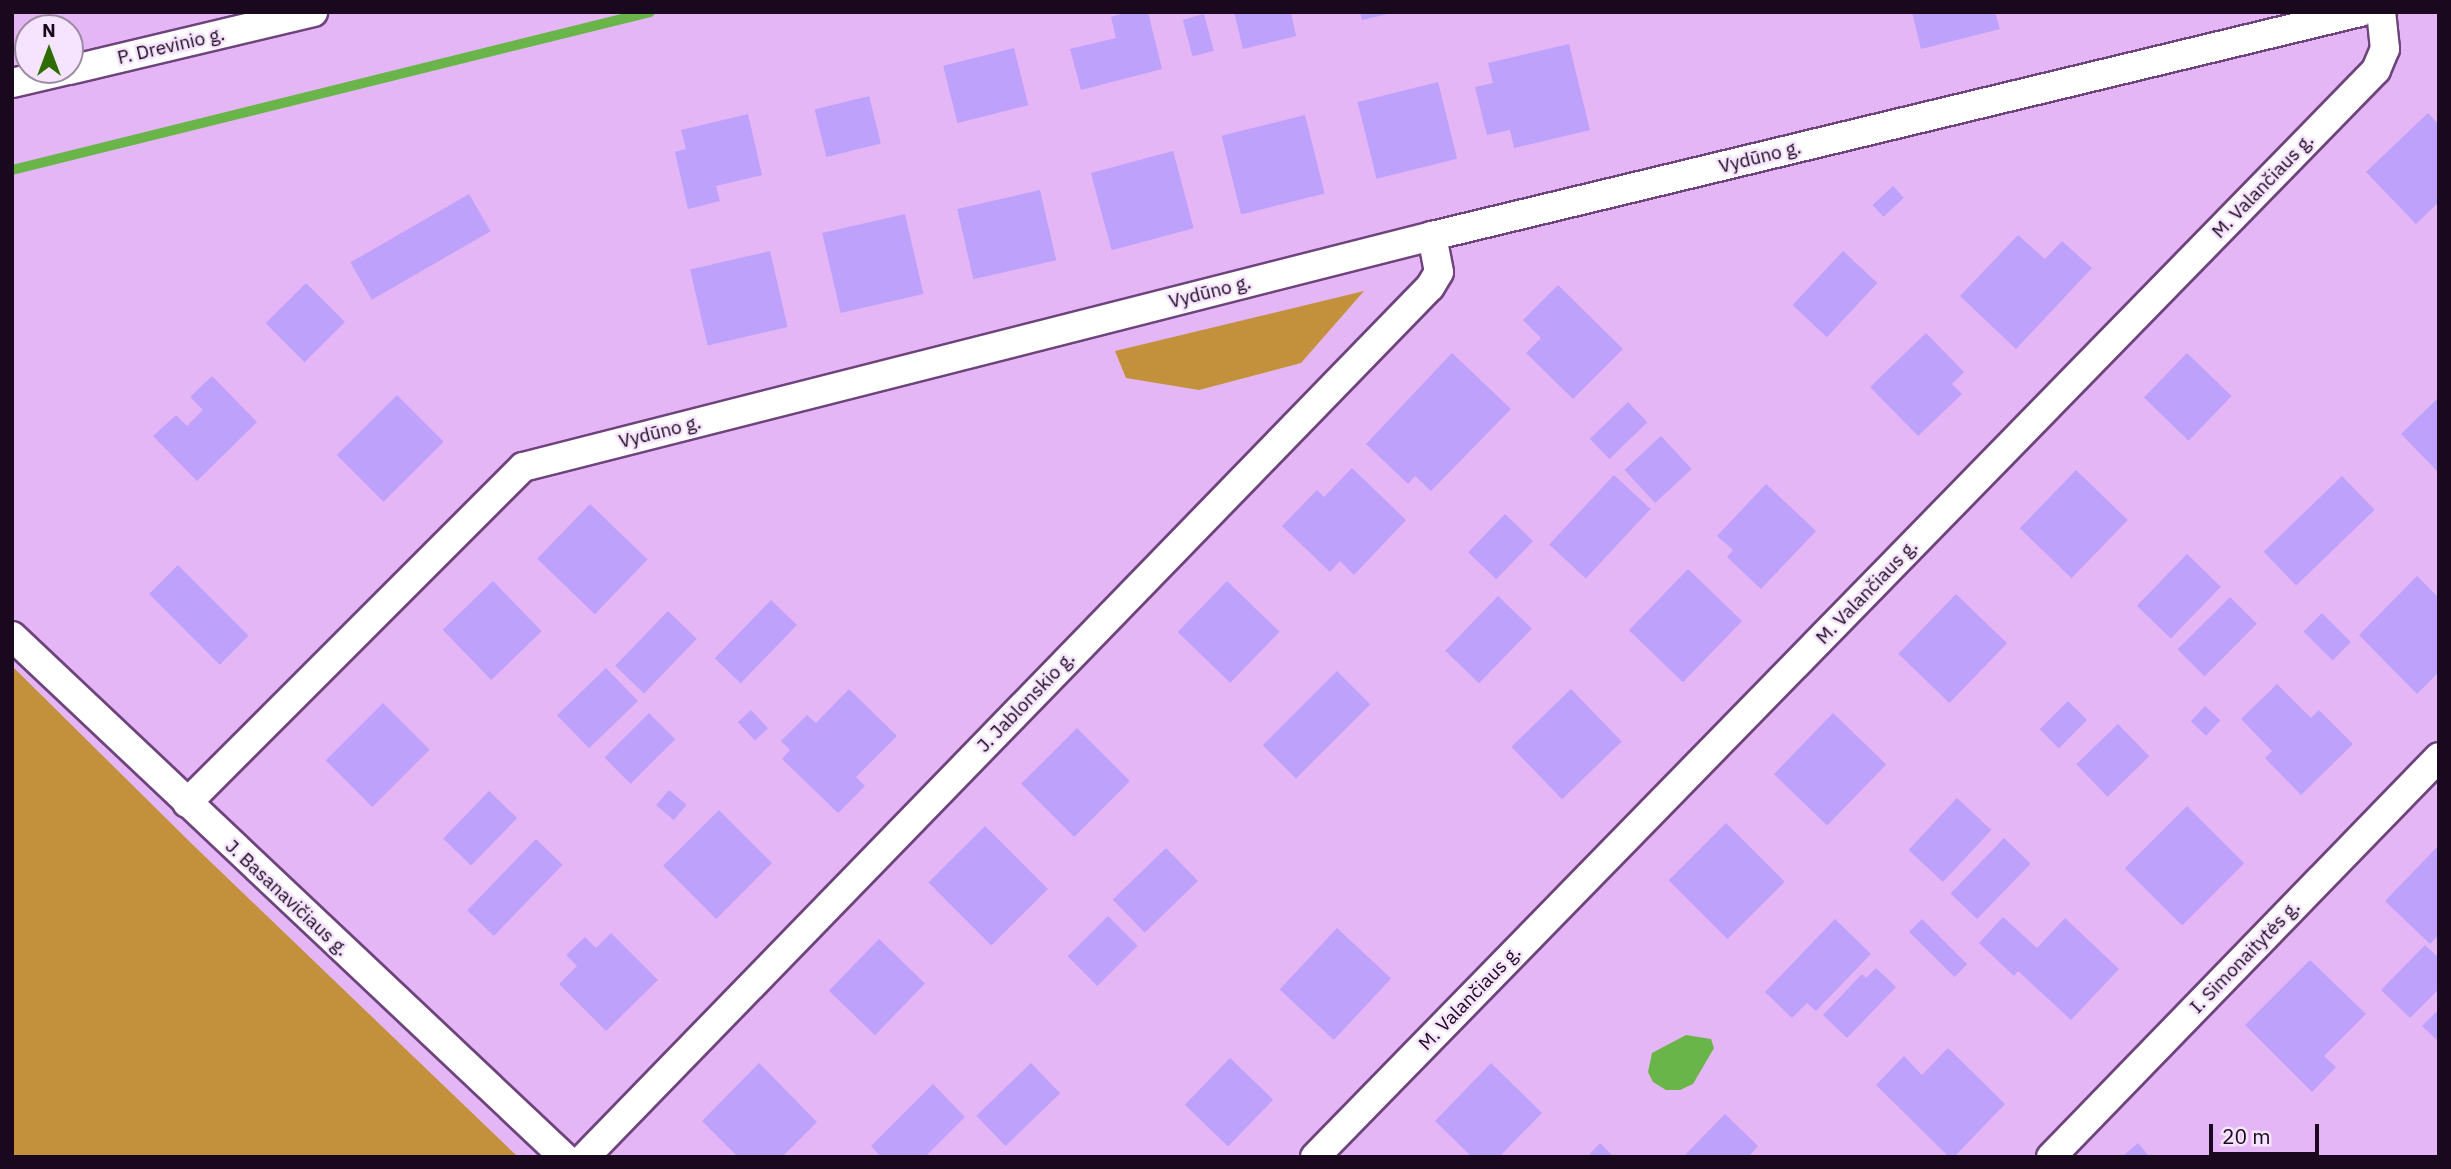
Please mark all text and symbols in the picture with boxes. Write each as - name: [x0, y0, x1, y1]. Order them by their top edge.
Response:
- north arrow: [14, 14, 84, 84]
- text: N: [42, 18, 56, 42]
- street label: P. Drevinio g.: [115, 23, 227, 69]
- street label: M. Valančiaus g.: [2207, 129, 2319, 243]
- street label: Vydūno g.: [1717, 136, 1803, 178]
- street label: Vydūno g.: [1167, 271, 1253, 313]
- street label: Vydūno g.: [617, 411, 703, 453]
- street label: M. Valančiaus g.: [1811, 535, 1923, 649]
- street label: J. Jablonskio g.: [972, 647, 1080, 757]
- street label: J. Basanavičiaus g.: [221, 835, 353, 961]
- street label: I. Simonaitytės g.: [2185, 896, 2305, 1018]
- street label: M. Valančiaus g.: [1414, 941, 1526, 1055]
- scale bar: [2213, 1110, 2323, 1154]
- text: 20 m: [2222, 1122, 2271, 1150]

